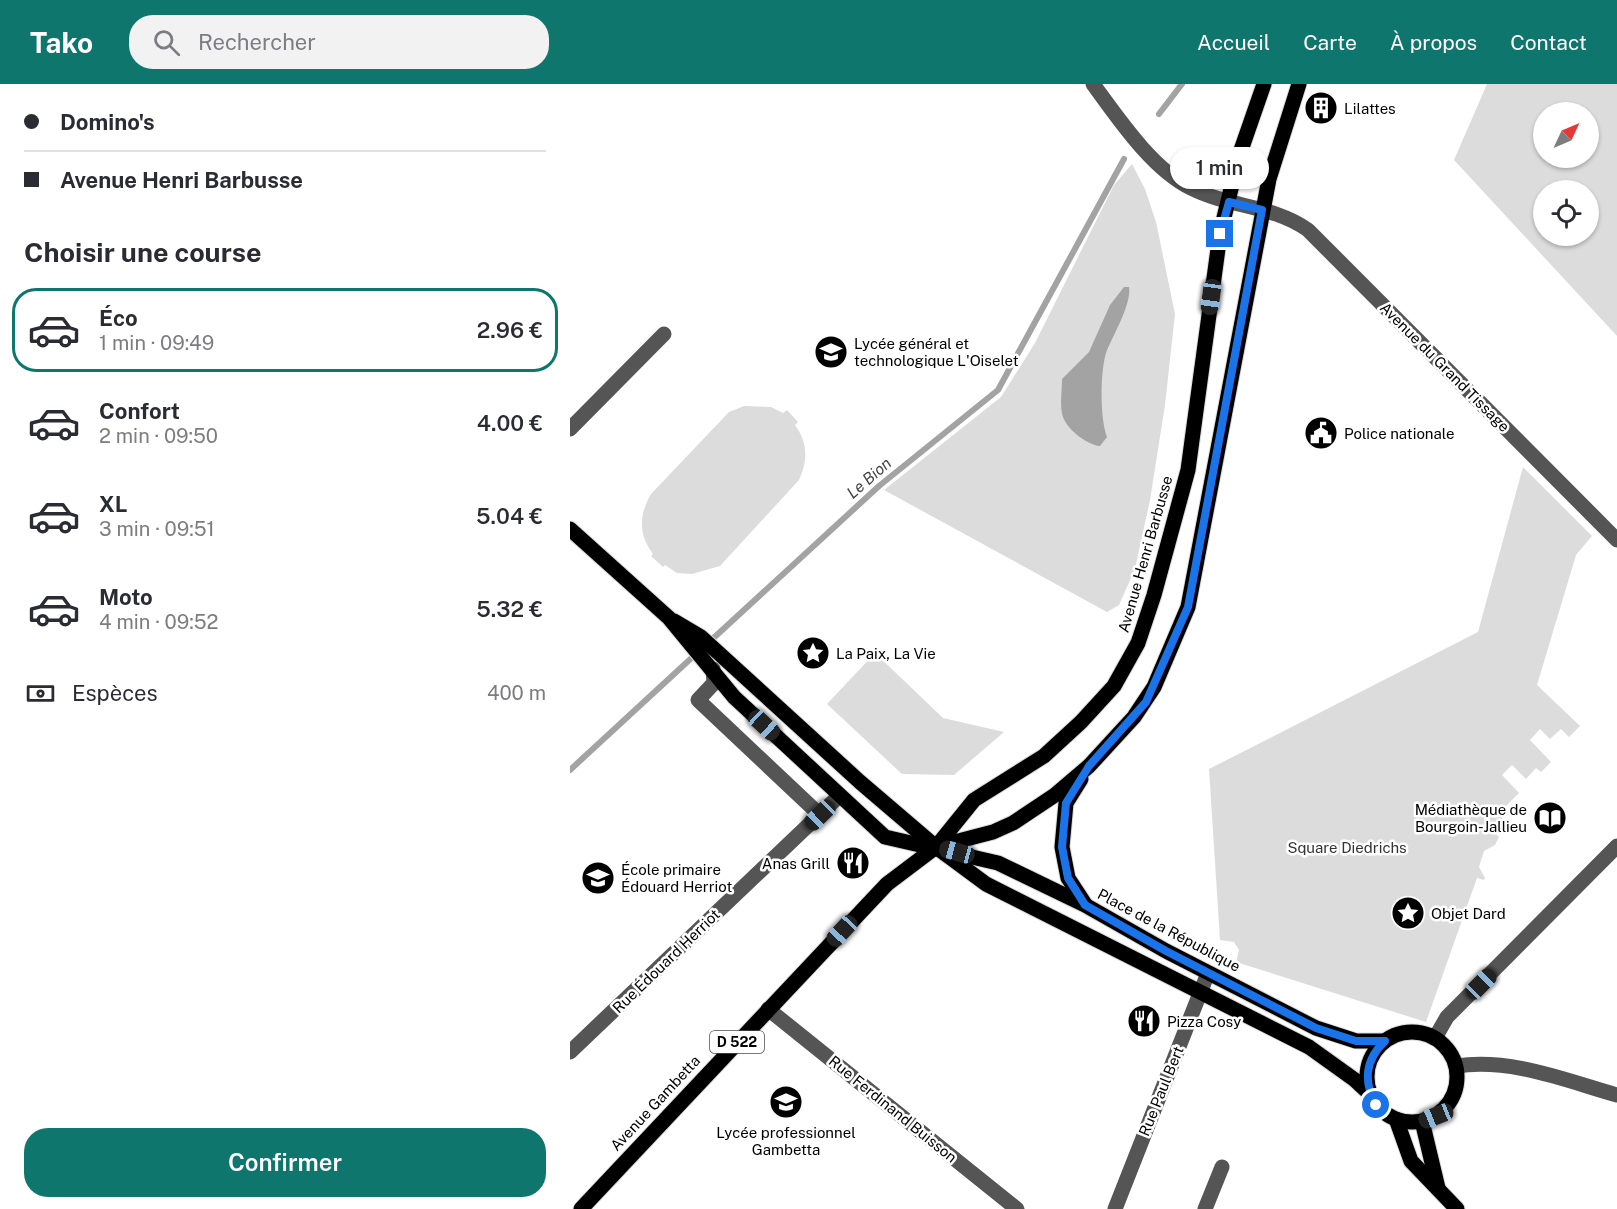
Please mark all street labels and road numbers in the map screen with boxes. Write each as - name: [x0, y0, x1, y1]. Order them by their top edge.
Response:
- street label: Avenue du Grand Tissage: [1377, 299, 1513, 435]
- street label: Avenue Henri Barbusse: [1114, 474, 1176, 634]
- street label: Place de la République: [1095, 885, 1243, 975]
- street label: Rue Édouard Herriot: [609, 905, 723, 1016]
- road number: D 522: [710, 1031, 764, 1053]
- street label: Rue Paul Bert: [1135, 1043, 1187, 1138]
- street label: Avenue Gambetta: [607, 1052, 703, 1154]
- street label: Rue Ferdinand Buisson: [826, 1052, 960, 1166]

